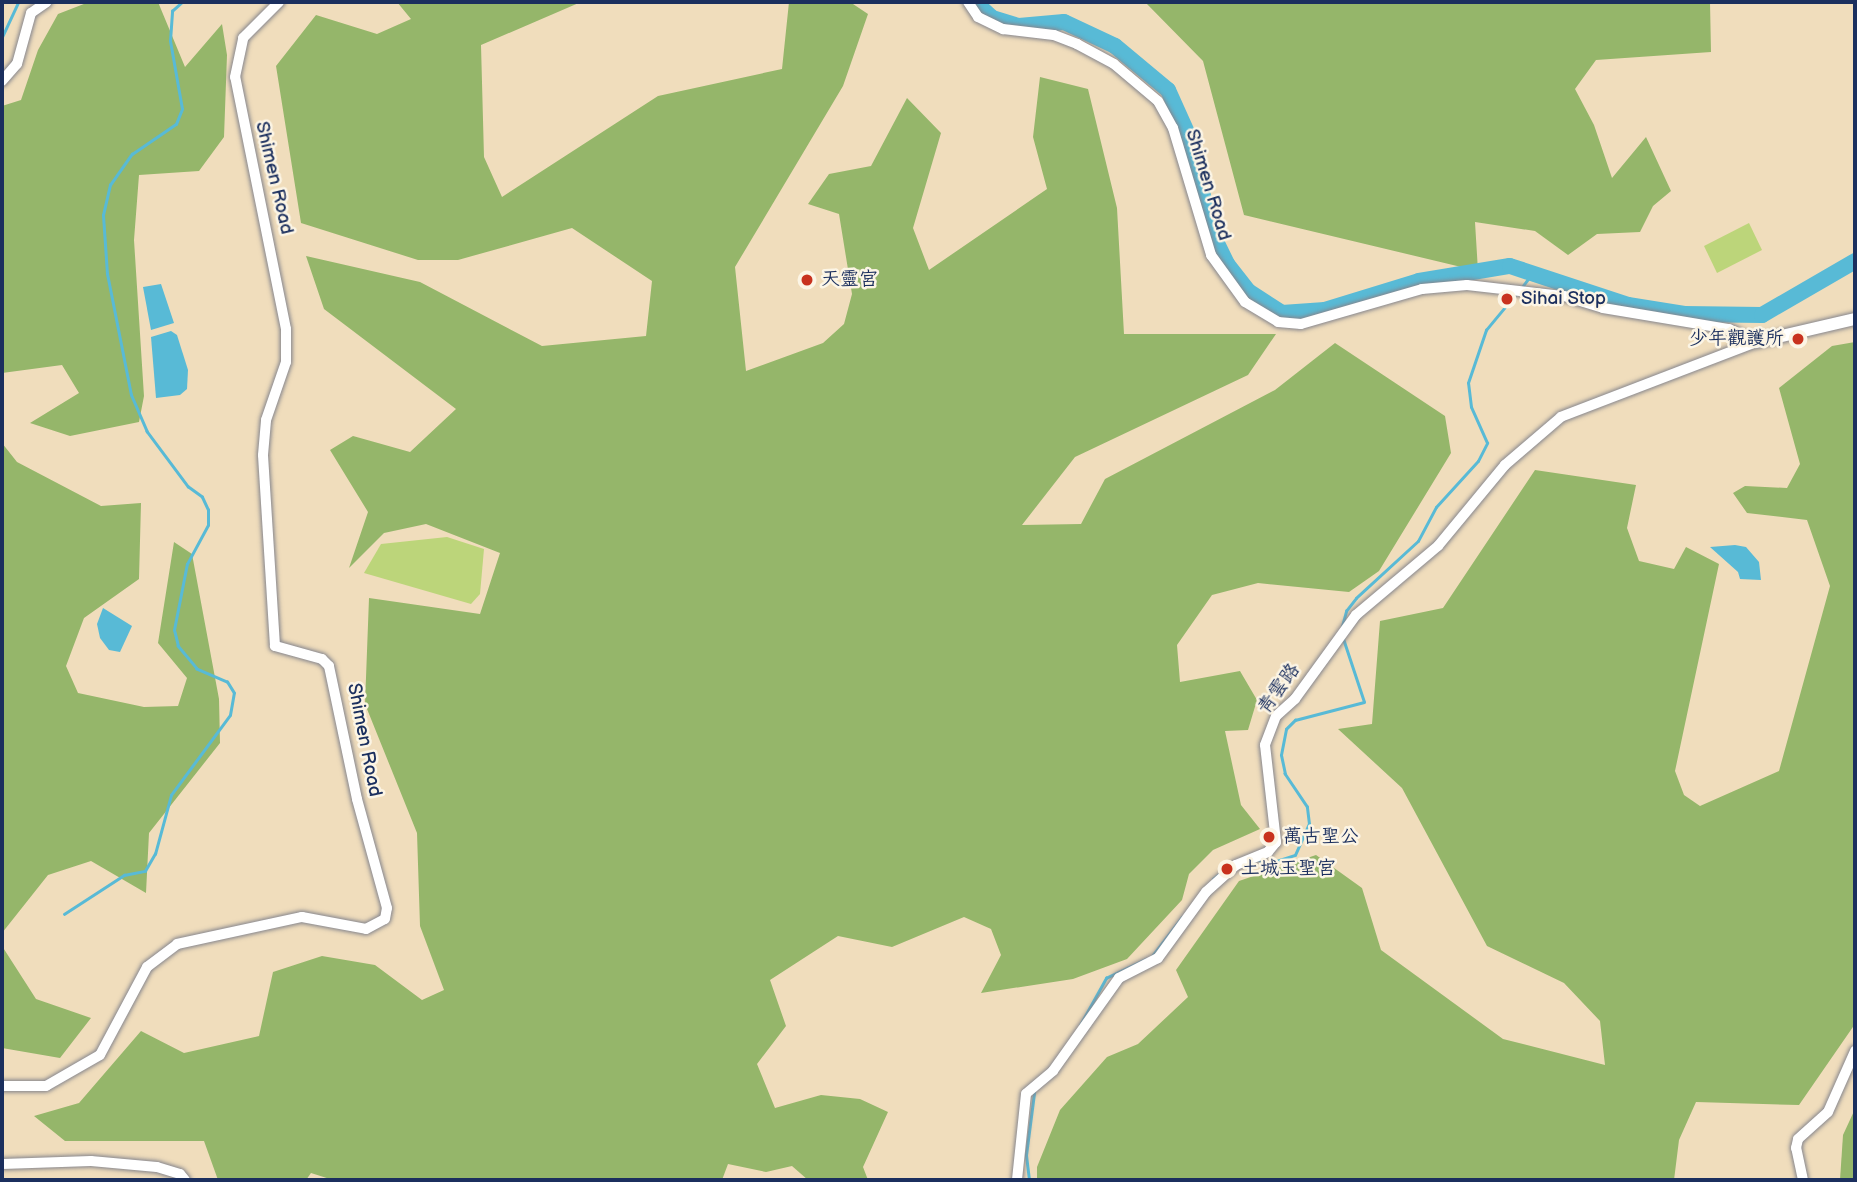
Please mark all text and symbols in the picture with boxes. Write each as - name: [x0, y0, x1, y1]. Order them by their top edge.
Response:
- street label: Shimen Road: [250, 119, 298, 237]
- street label: Shimen Road: [1180, 127, 1236, 243]
- place label: 天靈宮: [821, 269, 878, 291]
- marker: 天靈宮: [799, 272, 815, 288]
- place label: Sihai Stop: [1521, 288, 1606, 310]
- marker: Sihai Stop: [1499, 291, 1515, 307]
- place label: 少年觀護所: [1689, 328, 1784, 350]
- marker: 少年觀護所: [1790, 331, 1806, 347]
- street label: 青雲路: [1253, 659, 1305, 719]
- street label: Shimen Road: [342, 681, 386, 799]
- place label: 萬古聖公: [1283, 826, 1359, 848]
- marker: 萬古聖公: [1261, 829, 1277, 845]
- place label: 土城玉聖宮: [1241, 858, 1336, 880]
- marker: 土城玉聖宮: [1219, 861, 1235, 877]

